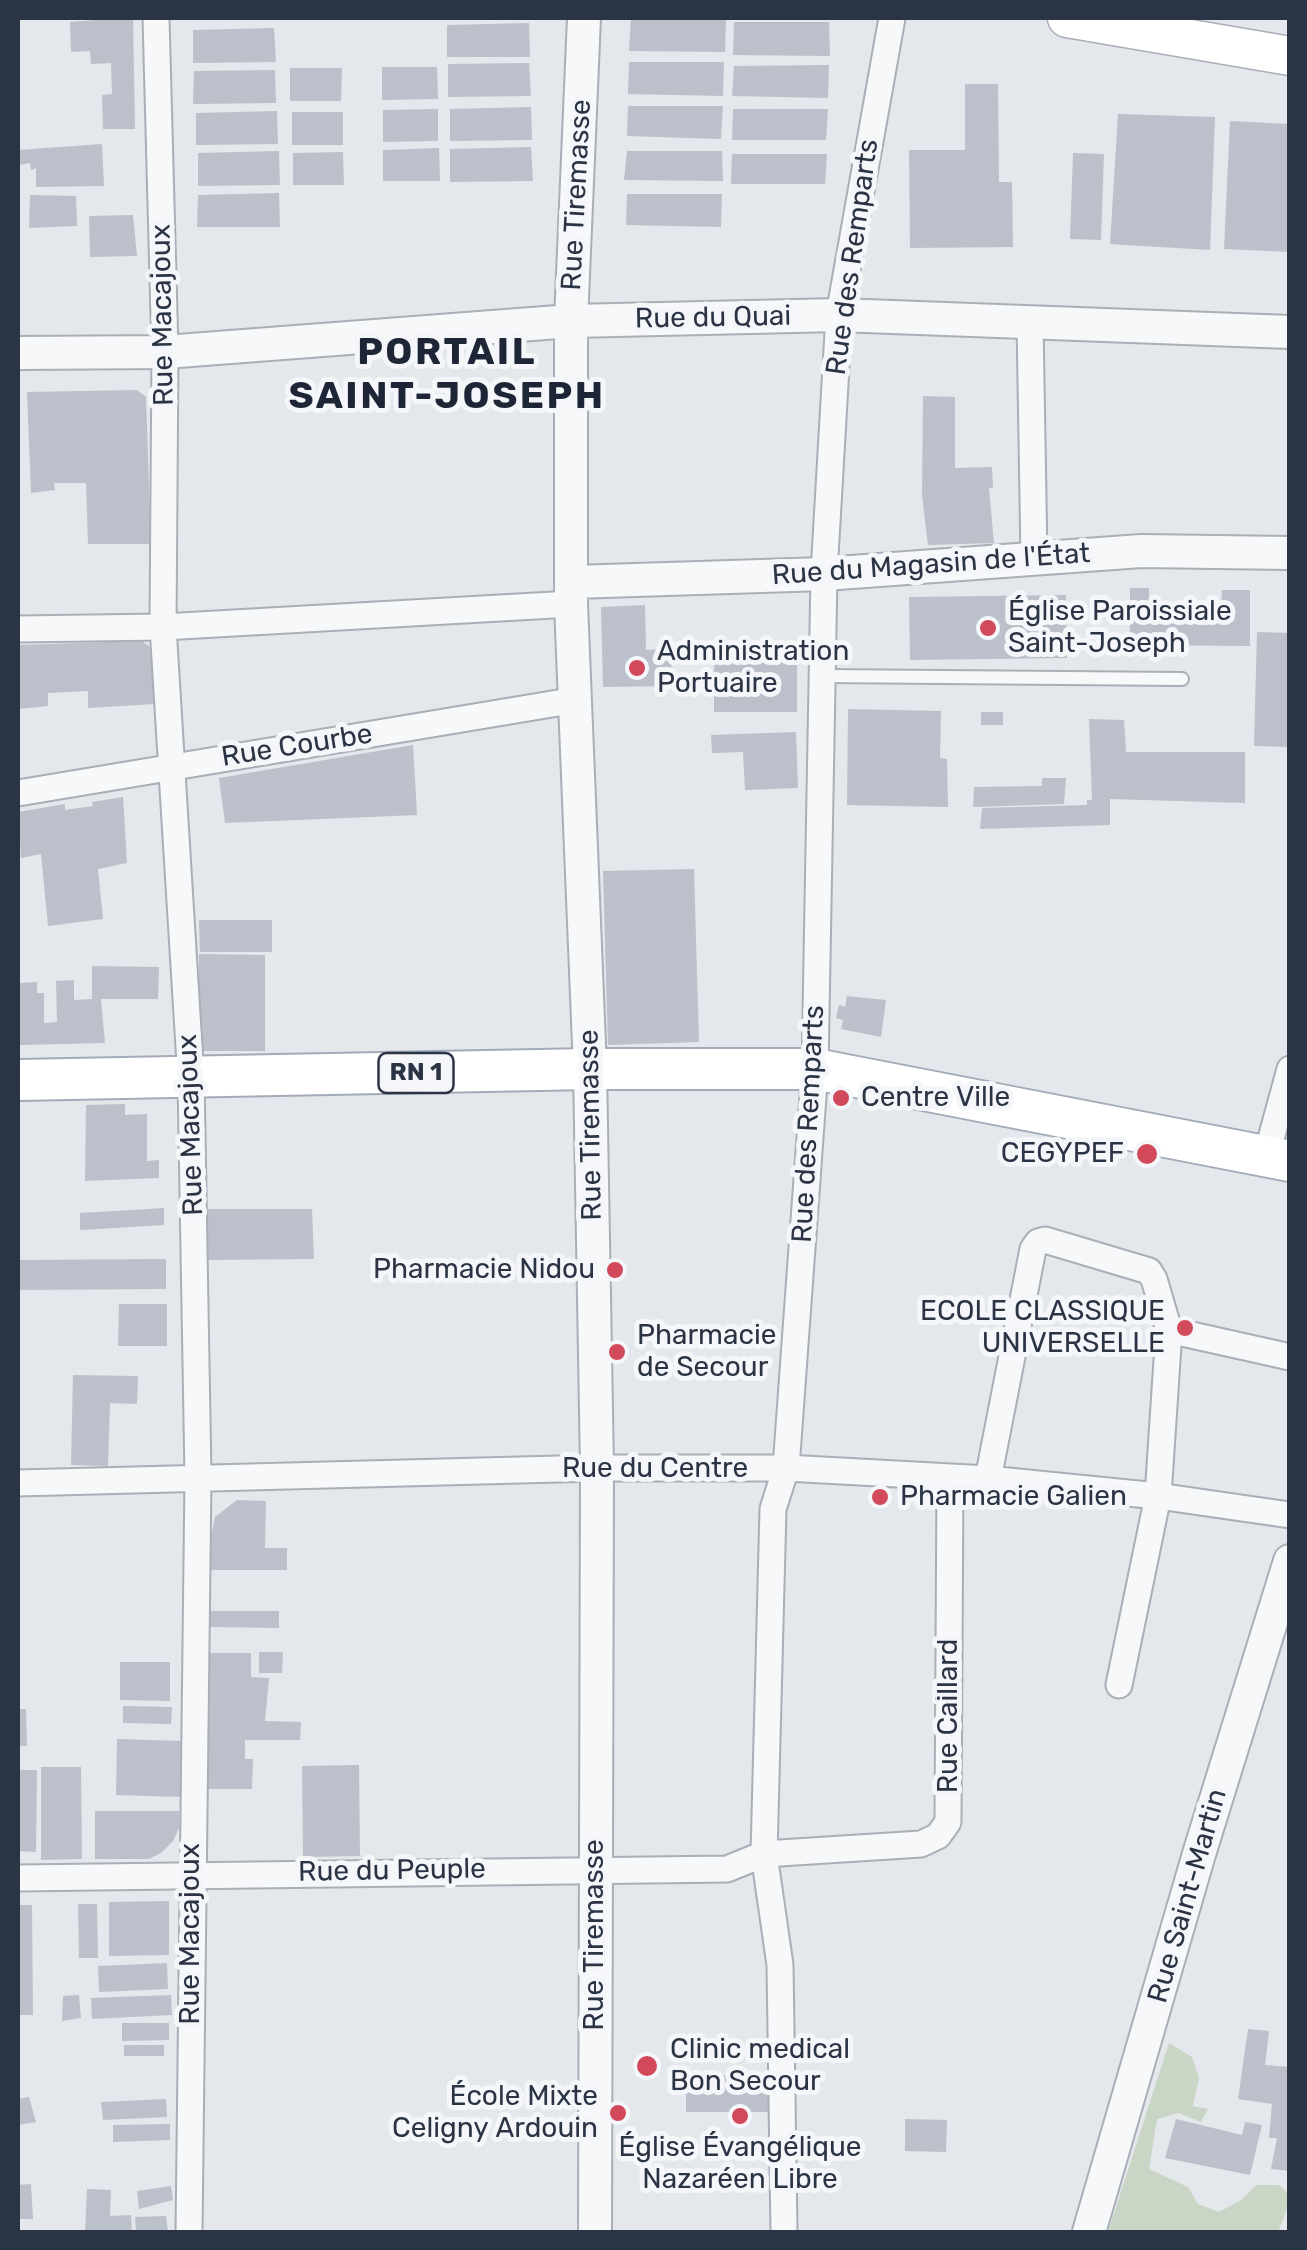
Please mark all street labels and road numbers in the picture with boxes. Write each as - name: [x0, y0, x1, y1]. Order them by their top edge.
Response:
- street label: Rue Tiremasse: [555, 99, 599, 291]
- street label: Rue des Remparts: [820, 137, 886, 377]
- street label: Rue Macajoux: [145, 224, 181, 406]
- street label: Rue du Quai: [635, 300, 791, 336]
- street label: Rue du Magasin de l'État: [771, 537, 1091, 593]
- street label: Rue Courbe: [219, 717, 375, 775]
- street label: Rue des Remparts: [786, 1004, 832, 1244]
- street label: Rue Tiremasse: [573, 1029, 609, 1221]
- street label: Rue Macajoux: [171, 1034, 211, 1216]
- road number: RN 1: [378, 1053, 454, 1093]
- street label: Rue du Centre: [562, 1452, 748, 1486]
- street label: Rue Caillard: [932, 1639, 966, 1793]
- street label: Rue Saint-Martin: [1141, 1785, 1235, 2007]
- street label: Rue Tiremasse: [578, 1839, 612, 2031]
- street label: Rue Macajoux: [174, 1843, 208, 2025]
- street label: Rue du Peuple: [298, 1853, 486, 1889]

